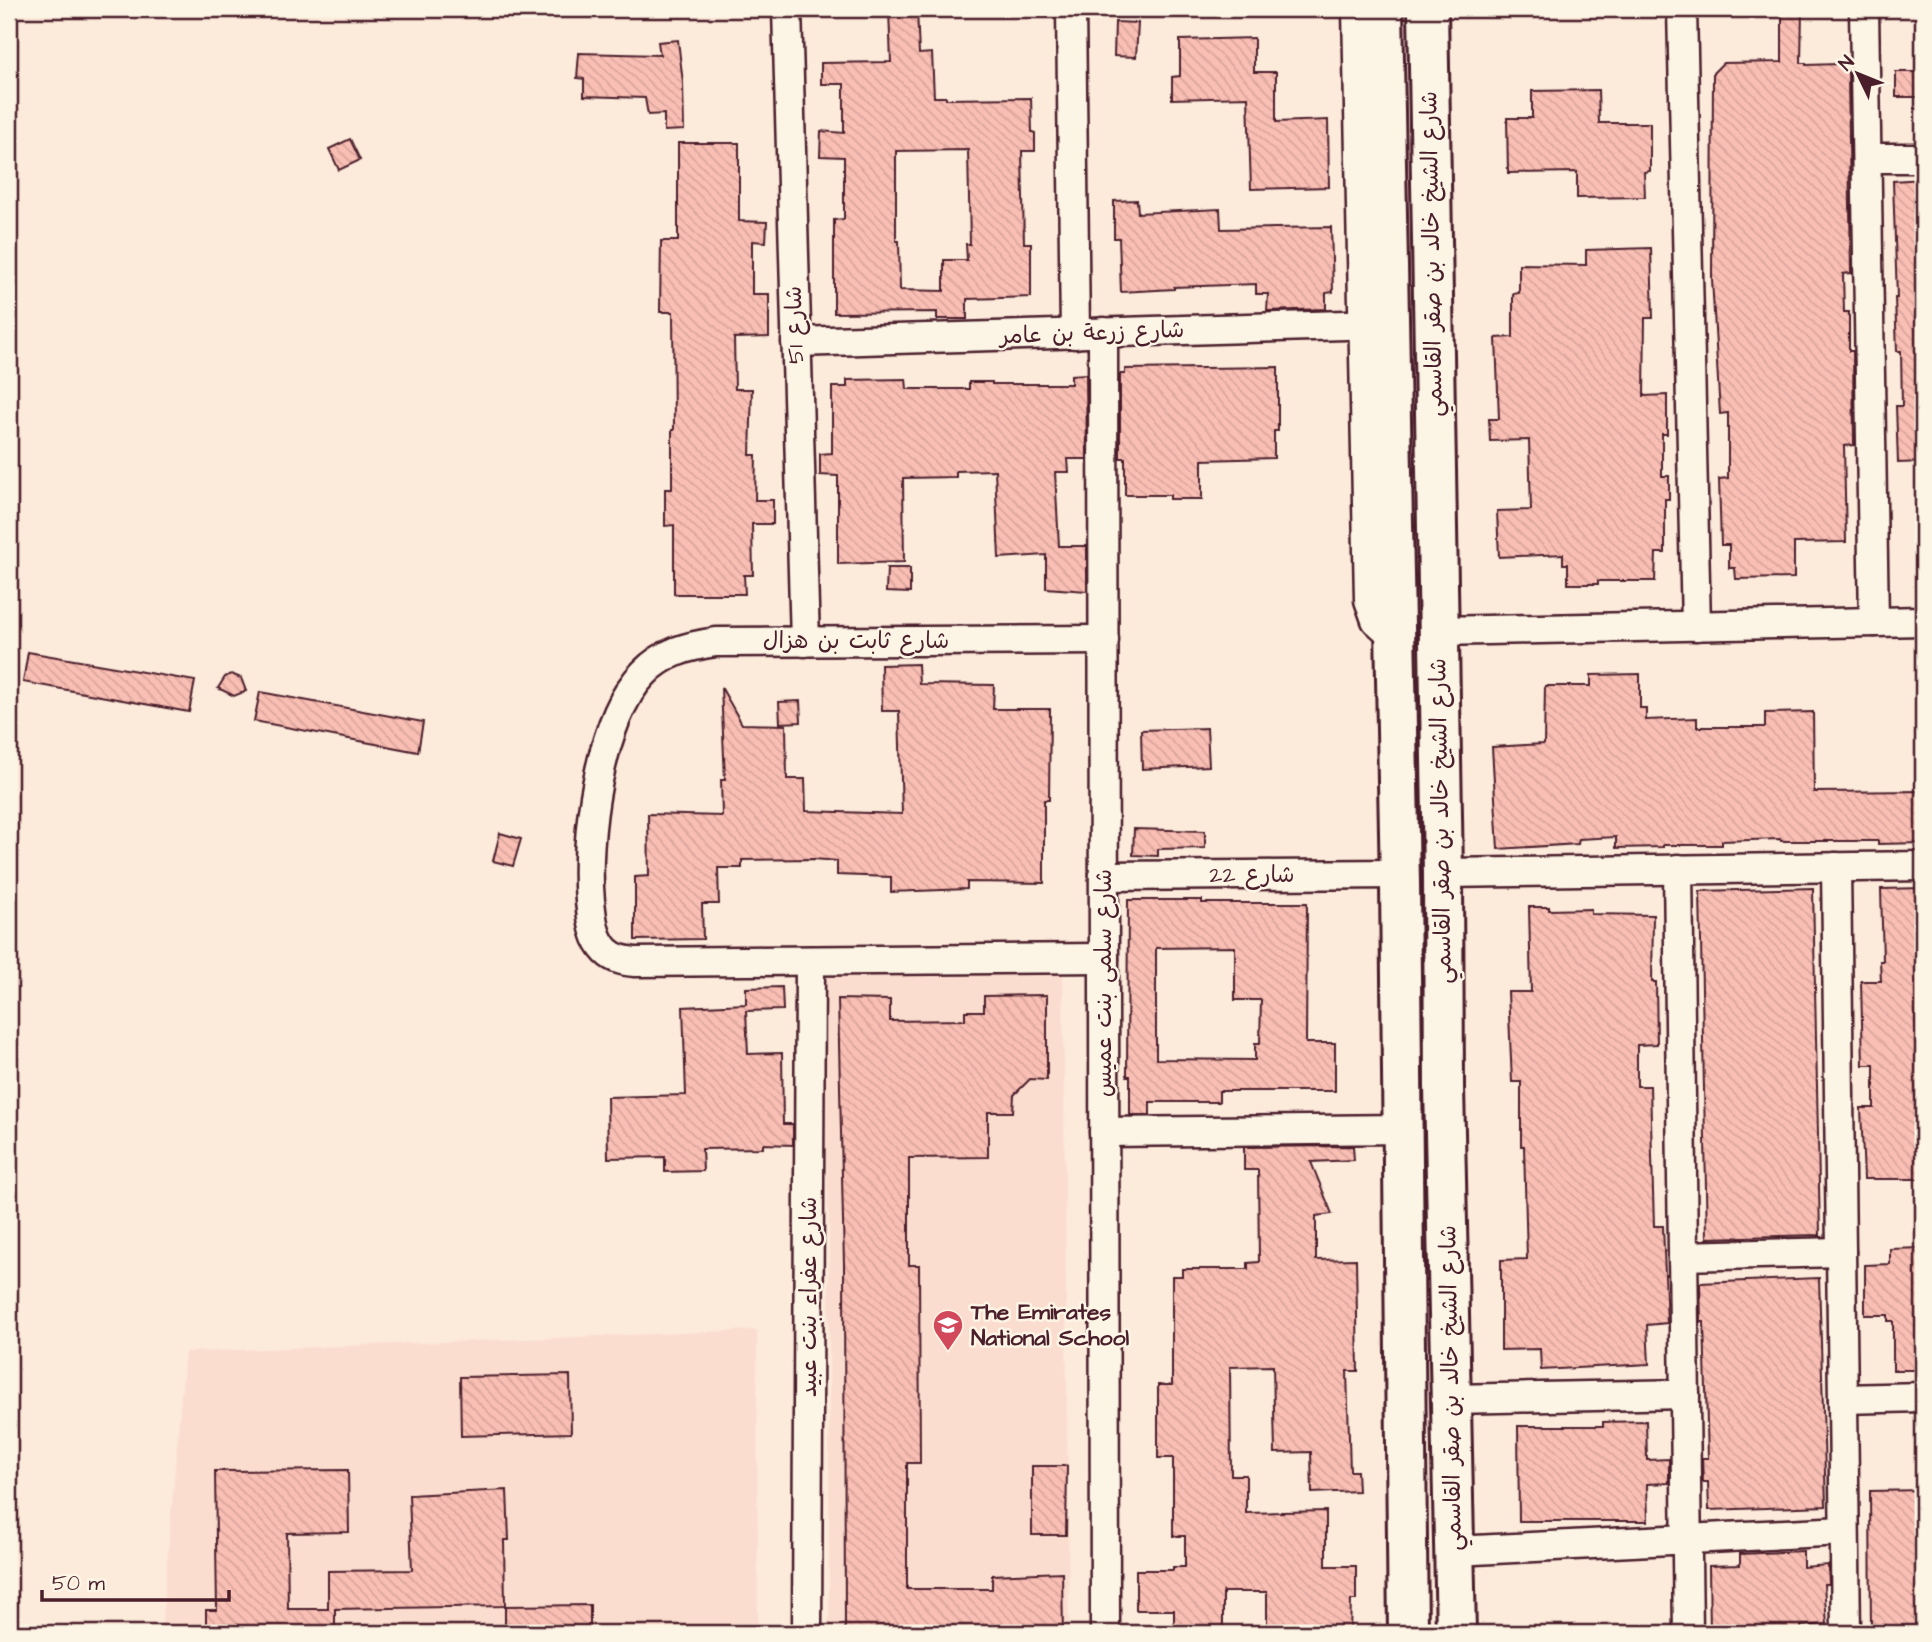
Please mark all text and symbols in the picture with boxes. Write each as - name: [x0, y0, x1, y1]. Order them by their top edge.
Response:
- north arrow: [1824, 38, 1894, 108]
- text: N: [1833, 50, 1861, 77]
- street label: شارع الشيخ خالد بن صقر القاسمي: [1413, 91, 1455, 417]
- street label: شارع 51: [778, 285, 812, 365]
- street label: شارع زرعة بن عامر: [997, 314, 1185, 352]
- street label: شارع ثابت بن هزال: [763, 625, 949, 657]
- street label: شارع الشيخ خالد بن صقر القاسمي: [1422, 658, 1464, 984]
- street label: شارع 22: [1209, 859, 1295, 891]
- street label: شارع سلمى بنت عميس: [1088, 869, 1120, 1097]
- street label: شارع عفراء بنت عبيد: [793, 1197, 825, 1397]
- street label: شارع الشيخ خالد بن صقر القاسمي: [1432, 1225, 1474, 1551]
- place label: The Emirates National School: [970, 1296, 1129, 1354]
- school or university icon: The Emirates National School: [931, 1308, 965, 1352]
- scale bar: [42, 1558, 229, 1602]
- text: 50 m: [52, 1569, 106, 1598]

